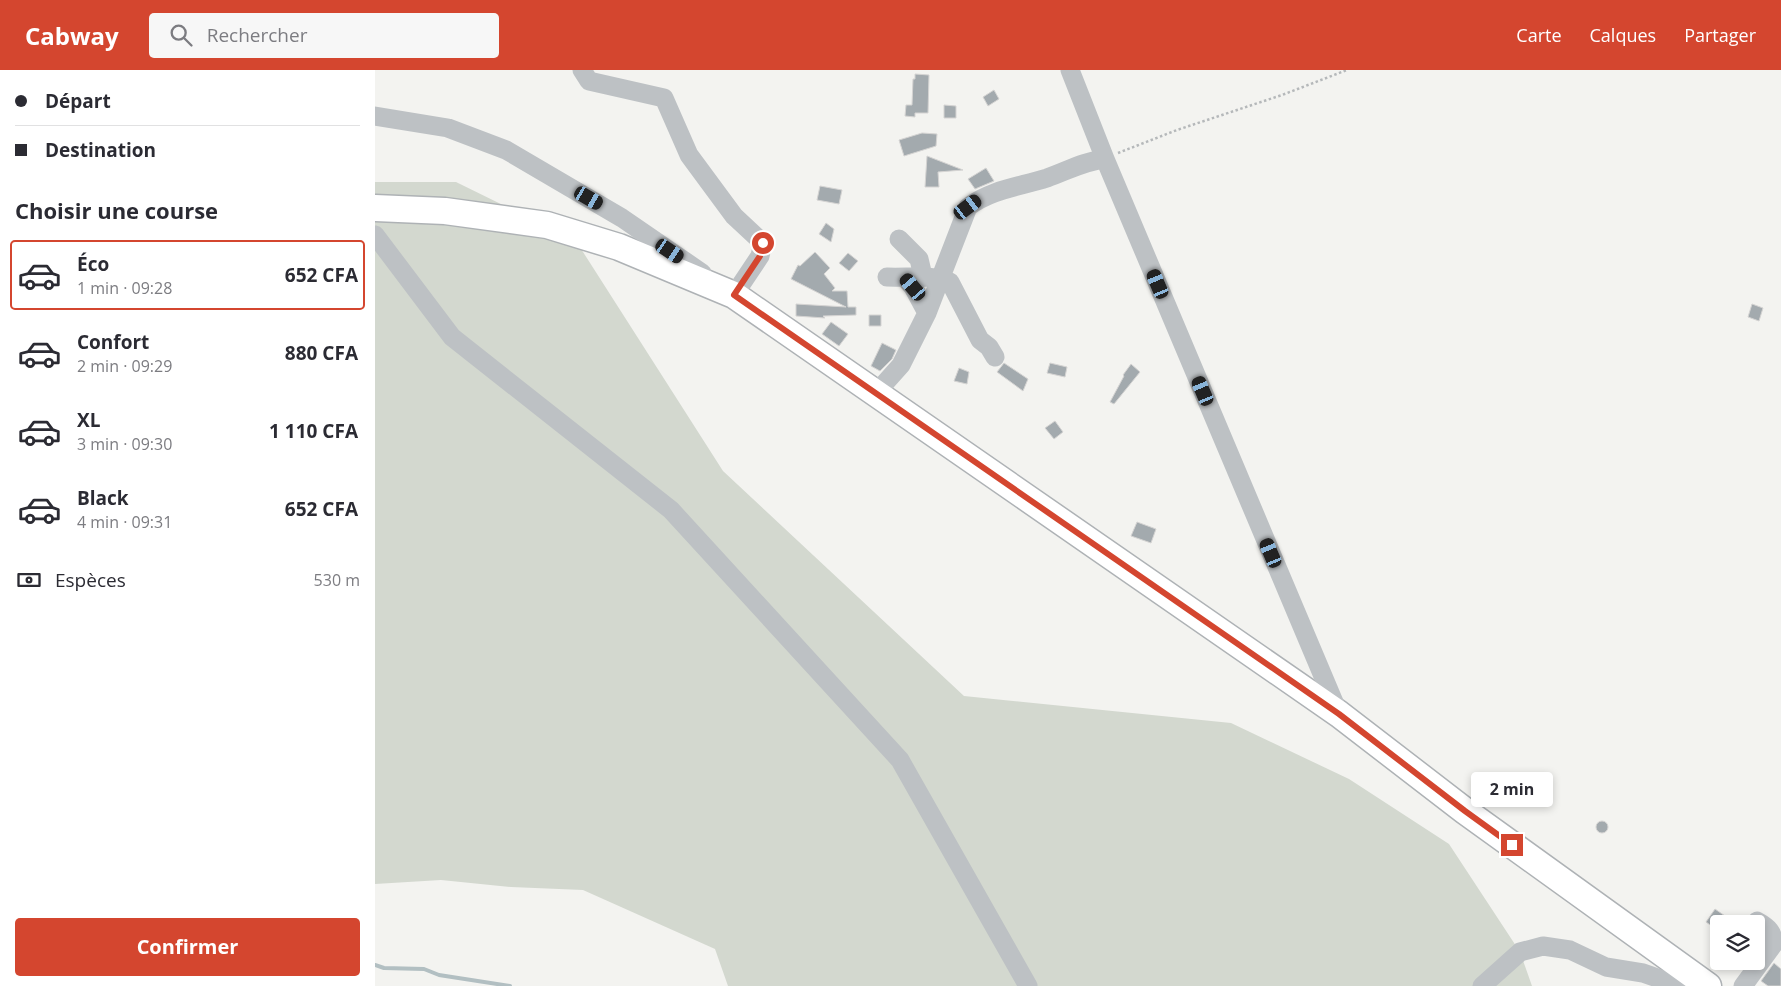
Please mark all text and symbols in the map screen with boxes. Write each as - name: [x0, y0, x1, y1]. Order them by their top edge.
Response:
- search box: [149, 13, 499, 58]
- text: Cabway: [25, 19, 119, 52]
- icon: search: [167, 21, 195, 49]
- text: Rechercher: [207, 22, 307, 48]
- text: Carte: [1516, 23, 1562, 47]
- text: Calques: [1590, 23, 1656, 47]
- text: Partager: [1684, 23, 1756, 47]
- text: Départ: [45, 88, 111, 114]
- text: Destination: [45, 137, 156, 163]
- car: [572, 184, 605, 212]
- car: [951, 192, 984, 222]
- text: Choisir une course: [15, 195, 218, 225]
- route start: [752, 232, 774, 254]
- car: [653, 236, 686, 266]
- text: Éco: [77, 251, 109, 277]
- icon: car: [17, 253, 62, 298]
- text: 652 CFA: [285, 262, 358, 288]
- car: [1145, 267, 1170, 301]
- car: [897, 271, 928, 303]
- text: 1 min · 09:28: [77, 277, 172, 299]
- text: Confort: [77, 329, 149, 355]
- icon: car: [17, 331, 62, 376]
- text: 880 CFA: [285, 340, 358, 366]
- text: 2 min · 09:29: [77, 355, 172, 377]
- car: [1190, 374, 1215, 408]
- text: XL: [77, 407, 100, 433]
- icon: car: [17, 409, 62, 454]
- text: 1 110 CFA: [269, 418, 358, 444]
- text: 3 min · 09:30: [77, 433, 172, 455]
- text: Black: [77, 485, 129, 511]
- icon: car: [17, 487, 62, 532]
- text: 652 CFA: [285, 496, 358, 522]
- text: 4 min · 09:31: [77, 511, 172, 533]
- car: [1258, 536, 1283, 570]
- icon: cash: [15, 566, 43, 594]
- text: Espèces: [55, 567, 126, 593]
- text: 530 m: [314, 569, 360, 591]
- callout: 2 min: [1471, 772, 1553, 808]
- text: 2 min: [1490, 778, 1534, 800]
- route end: [1501, 834, 1523, 856]
- map controls: [1710, 915, 1765, 970]
- button: layers: [1710, 915, 1765, 970]
- button: Confirmer: [15, 918, 360, 976]

